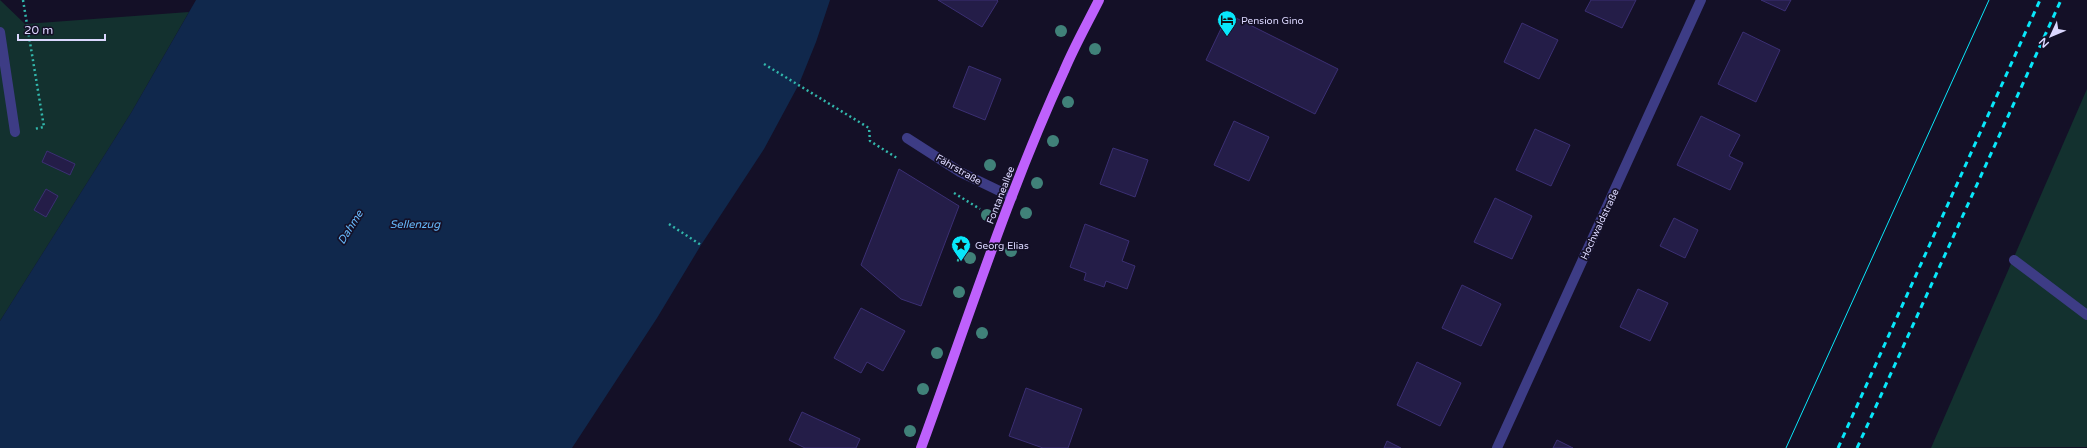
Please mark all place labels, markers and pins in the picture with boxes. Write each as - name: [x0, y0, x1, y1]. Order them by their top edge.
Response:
- hotel icon: Pension Gino: [1216, 9, 1238, 37]
- place label: Pension Gino: [1241, 15, 1304, 27]
- place icon: Georg Elias: [950, 234, 972, 262]
- place label: Georg Elias: [975, 240, 1029, 252]

